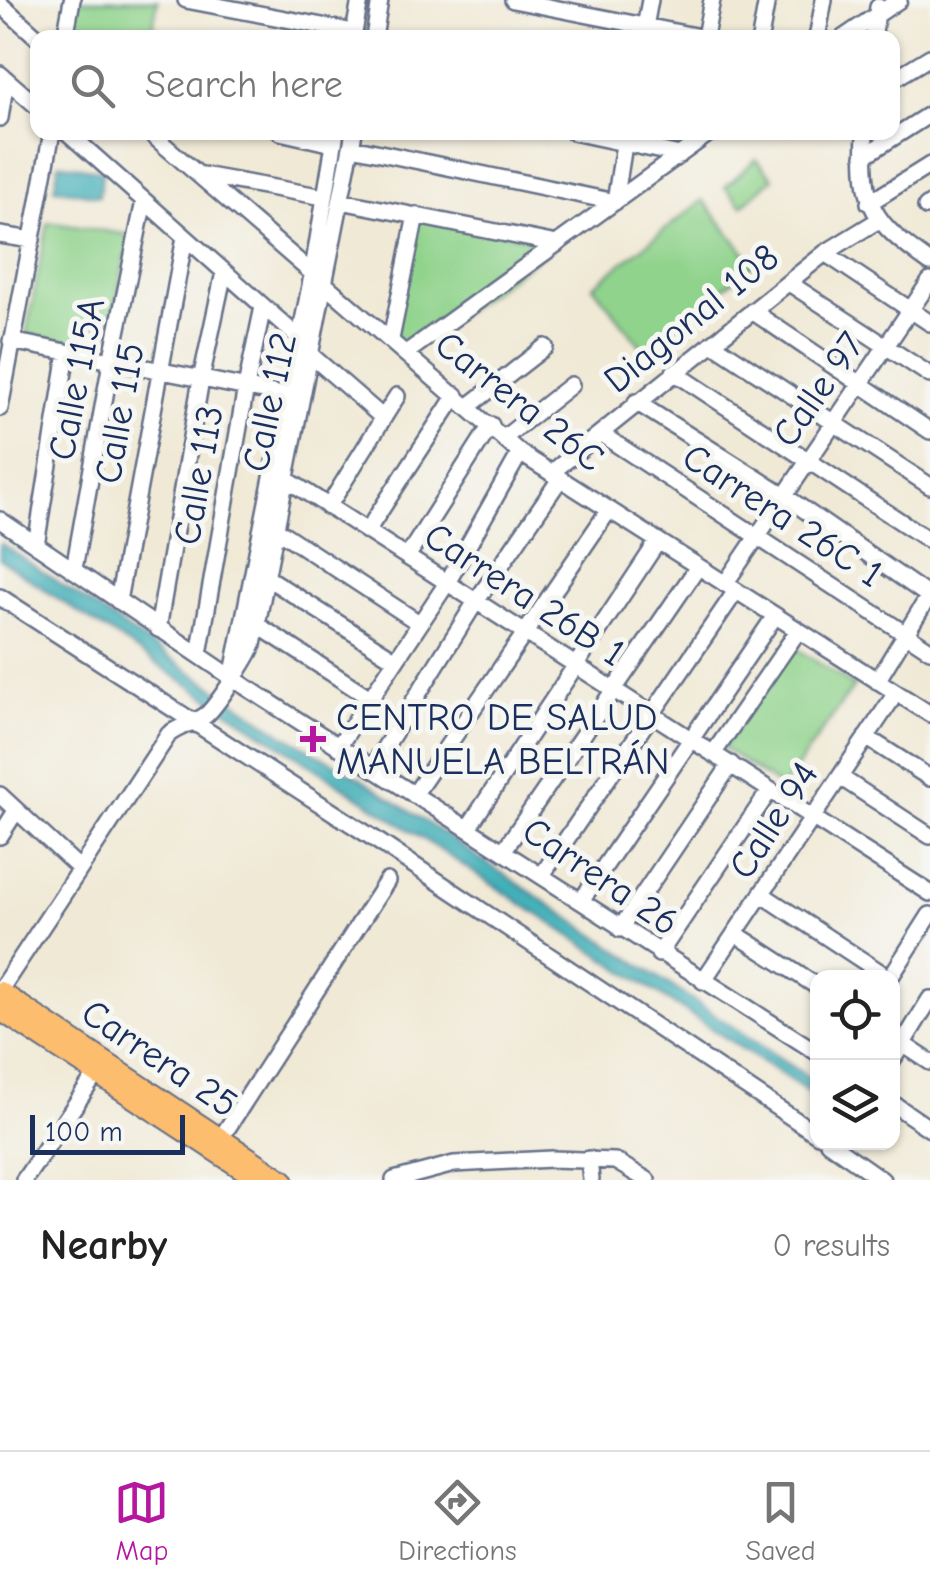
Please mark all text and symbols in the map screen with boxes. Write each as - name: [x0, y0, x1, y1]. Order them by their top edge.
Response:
- search box: [30, 30, 900, 140]
- icon: search: [65, 58, 120, 113]
- text: Search here: [145, 63, 343, 107]
- street label: Diagonal 108: [595, 235, 788, 403]
- street label: Calle 115A: [40, 294, 114, 464]
- street label: Carrera 26C: [426, 322, 612, 481]
- street label: Calle 97: [764, 324, 874, 455]
- street label: Calle 112: [234, 329, 306, 476]
- street label: Calle 115: [86, 339, 154, 487]
- street label: Calle 113: [165, 402, 233, 548]
- street label: Carrera 26C 1: [674, 435, 891, 597]
- street label: Carrera 26B 1: [416, 514, 633, 676]
- place label: CENTRO DE SALUD MANUELA BELTRÁN: [336, 696, 670, 784]
- marker: CENTRO DE SALUD MANUELA BELTRÁN: [300, 726, 326, 752]
- street label: Calle 94: [720, 754, 828, 887]
- street label: Carrera 26: [514, 809, 687, 945]
- map controls: [810, 970, 900, 1150]
- button: locate: [810, 970, 900, 1060]
- street label: Carrera 25: [73, 991, 246, 1127]
- button: layers: [810, 1060, 900, 1150]
- scale bar: [30, 1110, 185, 1154]
- text: 100 m: [45, 1116, 123, 1148]
- text: Nearby: [40, 1221, 167, 1270]
- text: 0 results: [773, 1227, 890, 1264]
- tab: Map: [114, 1475, 169, 1567]
- tab: Directions: [398, 1475, 517, 1567]
- tab: Saved: [746, 1475, 816, 1567]

